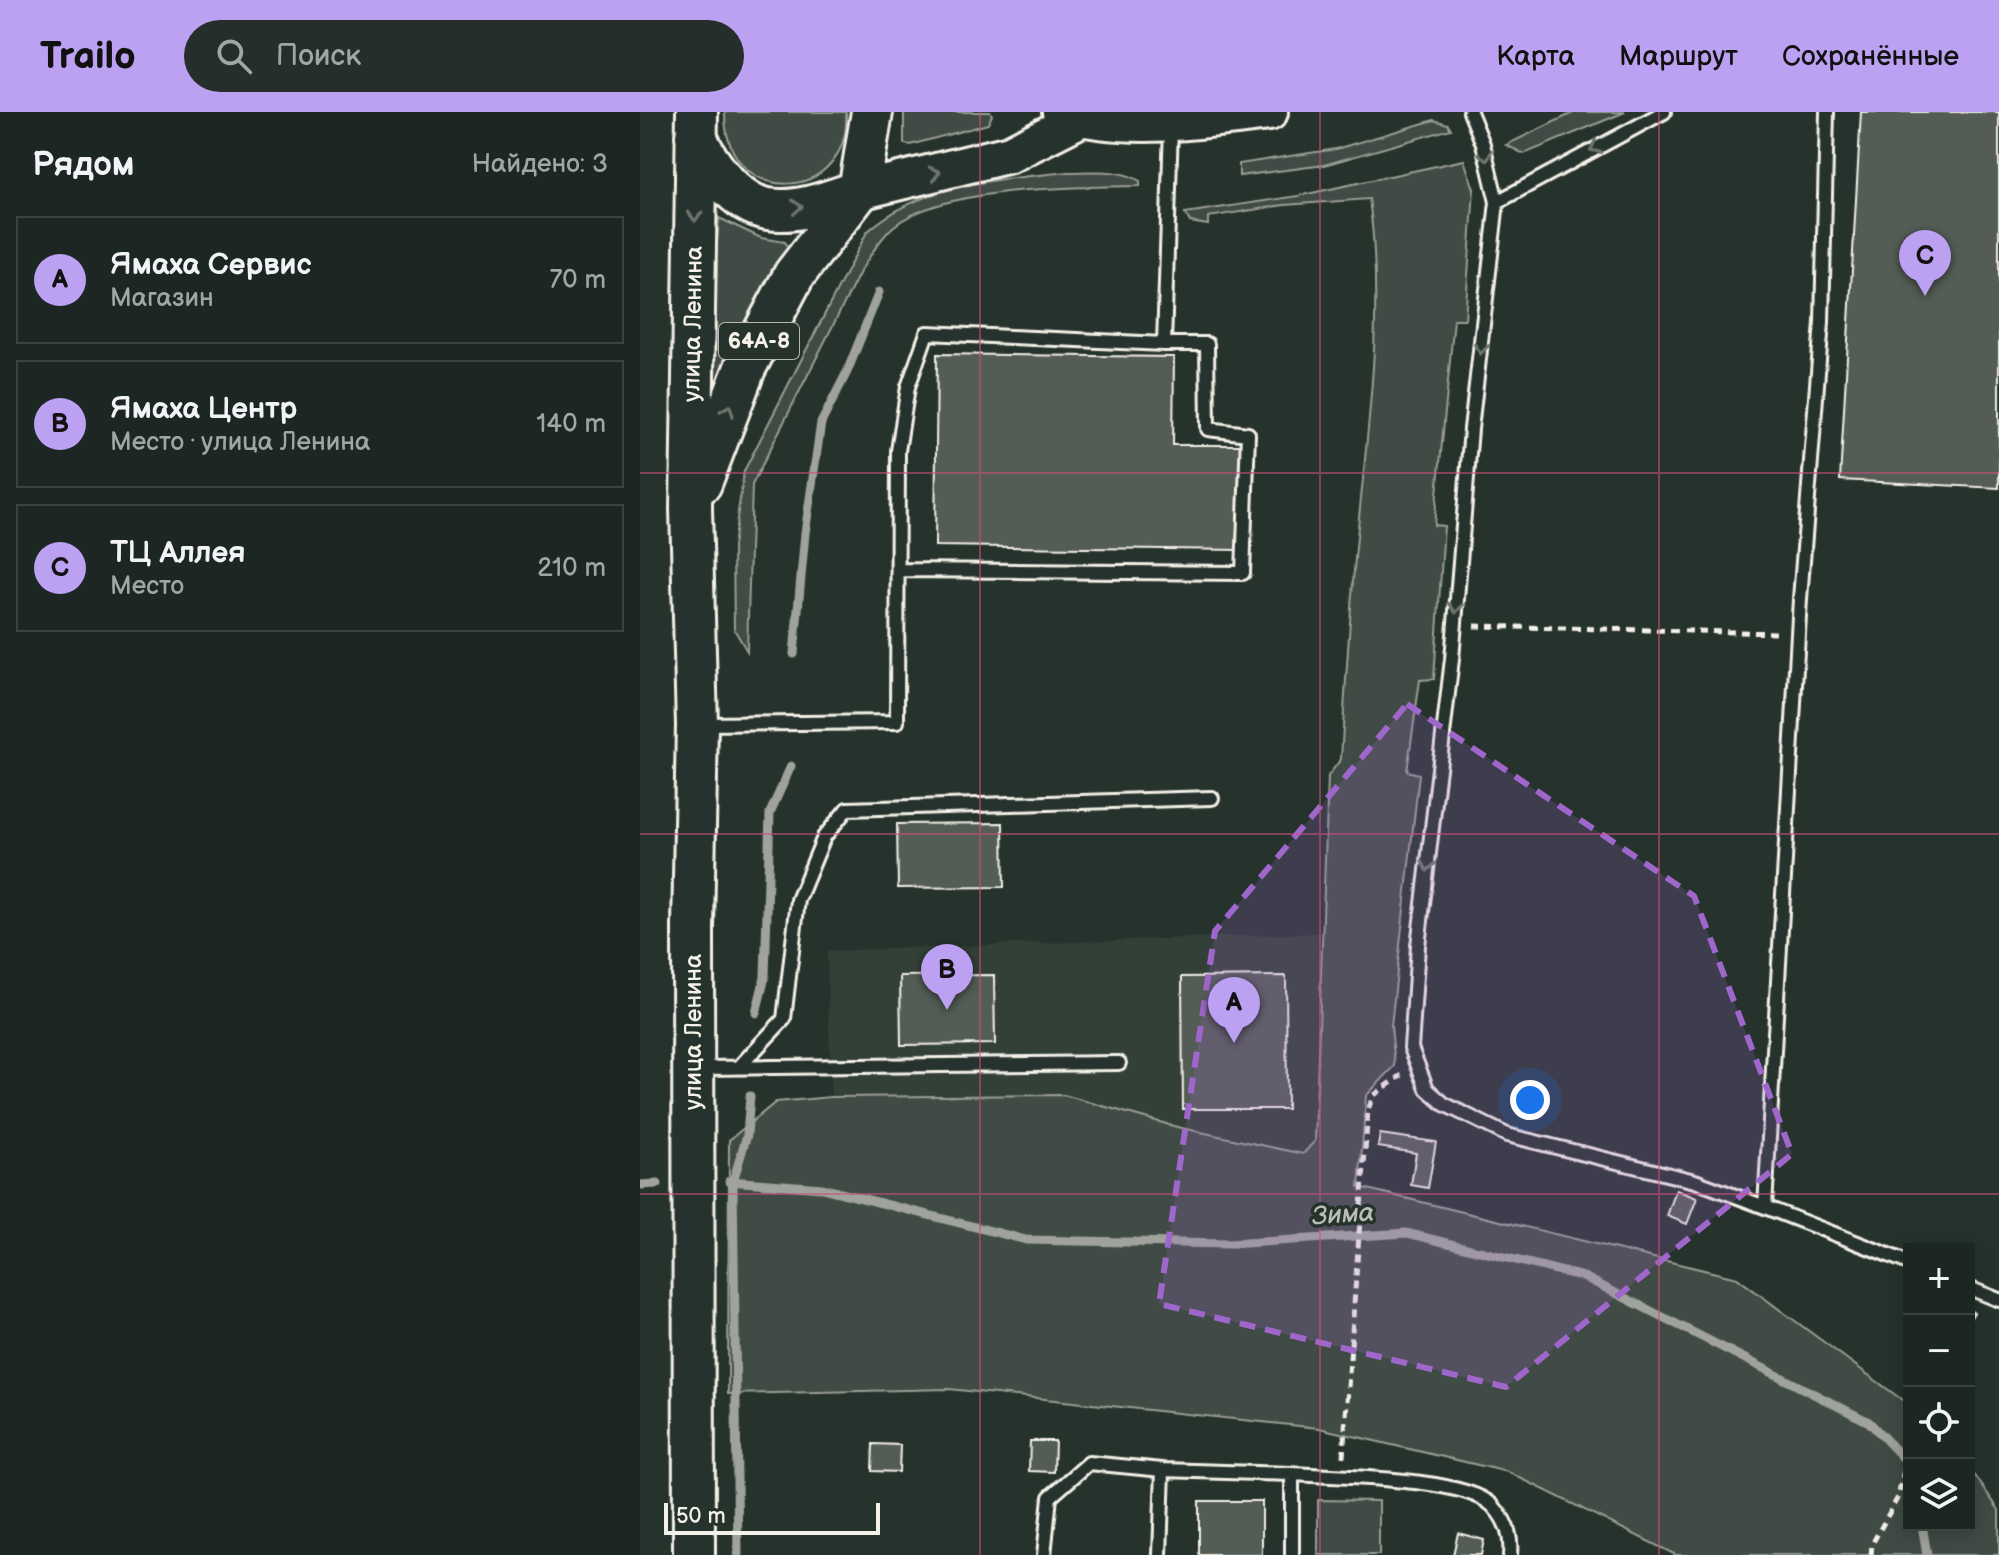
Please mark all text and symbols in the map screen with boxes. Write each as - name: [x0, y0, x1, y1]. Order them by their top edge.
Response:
- search box: [184, 20, 744, 92]
- text: Trailo: [40, 34, 136, 79]
- icon: search: [212, 34, 256, 78]
- text: Поиск: [276, 38, 361, 74]
- text: Карта: [1496, 40, 1575, 73]
- text: Маршрут: [1619, 40, 1738, 73]
- text: Сохранённые: [1782, 40, 1959, 73]
- one-way arrow: [1588, 138, 1603, 153]
- text: Рядом: [32, 144, 134, 185]
- text: Найдено: 3: [472, 149, 608, 180]
- one-way arrow: [1477, 149, 1494, 162]
- one-way arrow: [928, 165, 941, 182]
- one-way arrow: [791, 199, 804, 216]
- one-way arrow: [686, 210, 704, 223]
- pin: C: [1899, 230, 1951, 296]
- street label: улица Ленина: [677, 246, 709, 402]
- text: Ямаха Сервис: [110, 247, 312, 283]
- text: A: [52, 265, 68, 296]
- text: 70 m: [549, 265, 606, 296]
- text: Магазин: [110, 283, 214, 314]
- road number: 64А-8: [719, 323, 799, 359]
- one-way arrow: [1472, 343, 1489, 356]
- text: Ямаха Центр: [110, 391, 297, 427]
- one-way arrow: [719, 404, 735, 418]
- text: B: [51, 409, 69, 440]
- text: 140 m: [536, 409, 606, 440]
- text: Место · улица Ленина: [110, 427, 370, 458]
- text: ТЦ Аллея: [110, 535, 246, 571]
- text: C: [51, 553, 69, 584]
- text: 210 m: [537, 553, 606, 584]
- text: Место: [110, 571, 184, 602]
- one-way arrow: [1448, 602, 1465, 615]
- one-way arrow: [1420, 860, 1437, 873]
- pin: B: [921, 944, 973, 1010]
- street label: улица Ленина: [679, 954, 708, 1110]
- pin: A: [1208, 977, 1260, 1043]
- your location: [1510, 1080, 1550, 1120]
- water label: Зима: [1311, 1197, 1375, 1233]
- map controls: [1903, 1243, 1975, 1531]
- button: +: [1903, 1243, 1975, 1315]
- button: −: [1903, 1315, 1975, 1387]
- button: locate: [1903, 1387, 1975, 1459]
- button: layers: [1903, 1459, 1975, 1531]
- scale bar: [664, 1499, 880, 1535]
- text: 50 m: [676, 1503, 726, 1530]

